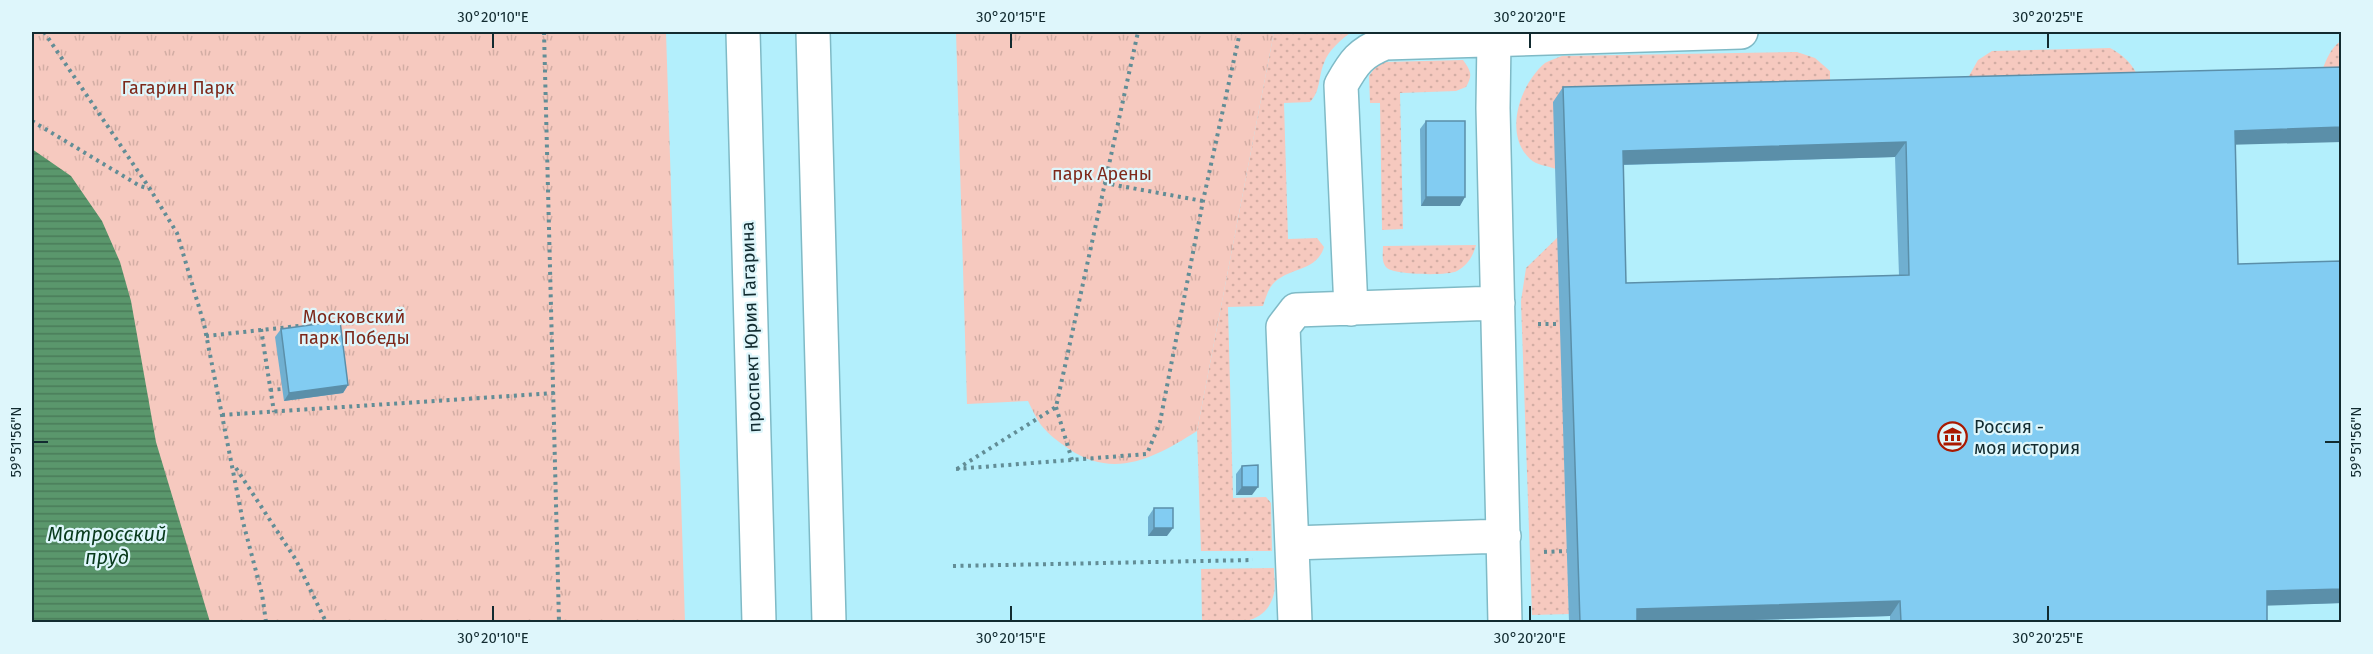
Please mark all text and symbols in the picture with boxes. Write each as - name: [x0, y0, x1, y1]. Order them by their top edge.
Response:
- text: 30°20'10"E: [457, 8, 529, 26]
- text: 30°20'15"E: [976, 8, 1046, 26]
- text: 30°20'20"E: [1494, 8, 1566, 26]
- text: 30°20'25"E: [2012, 8, 2084, 26]
- park label: Гагарин Парк: [122, 77, 235, 99]
- park label: парк Арены: [1052, 163, 1152, 185]
- street label: проспект Юрия Гагарина: [736, 221, 766, 433]
- park label: Московский парк Победы: [298, 306, 410, 349]
- text: 59°51'56"N: [7, 407, 25, 477]
- text: 59°51'56"N: [2347, 407, 2365, 477]
- place label: Россия - моя история: [1974, 416, 2080, 459]
- museum icon: Россия - моя история: [1937, 421, 1969, 453]
- water label: Матросский пруд: [48, 522, 166, 569]
- text: 30°20'10"E: [457, 629, 529, 647]
- text: 30°20'15"E: [976, 629, 1046, 647]
- text: 30°20'20"E: [1494, 629, 1566, 647]
- text: 30°20'25"E: [2012, 629, 2084, 647]

